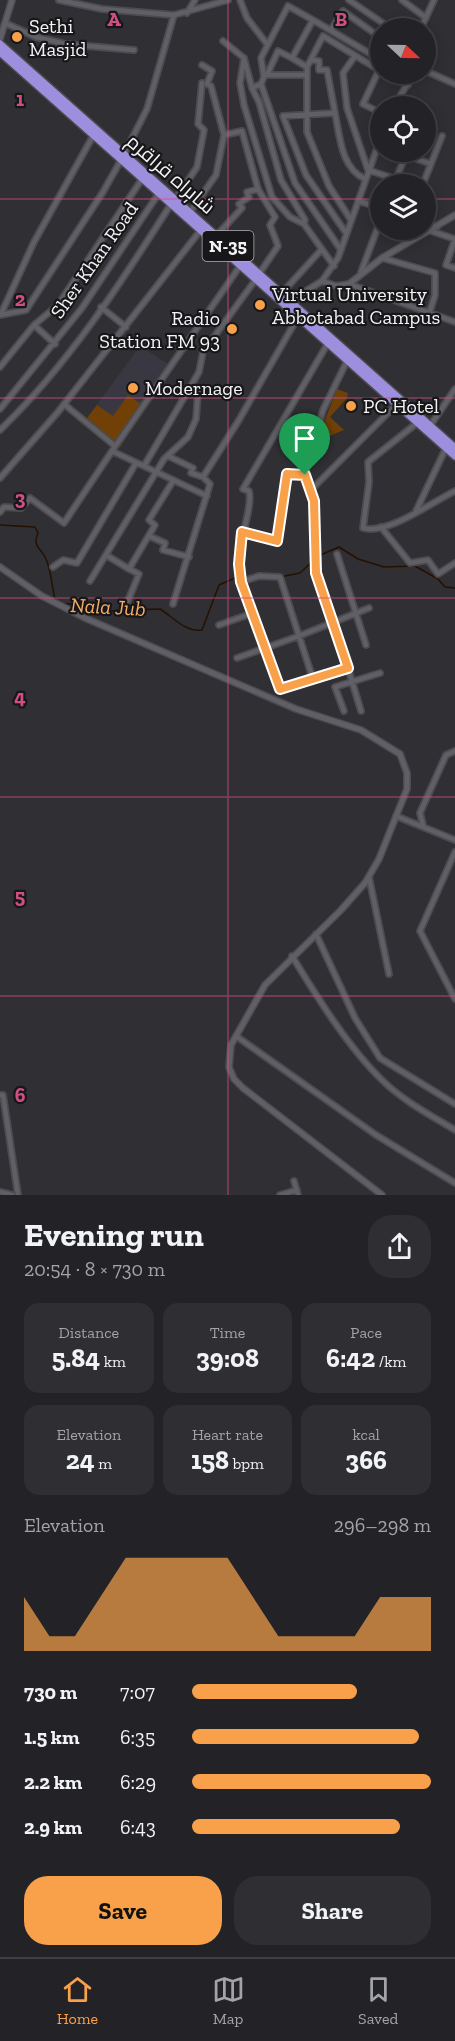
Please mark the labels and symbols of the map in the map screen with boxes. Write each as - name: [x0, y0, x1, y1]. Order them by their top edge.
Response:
- text: A: [107, 7, 121, 31]
- text: B: [335, 7, 347, 31]
- place label: Sethi Masjid: [29, 14, 86, 61]
- north arrow: [370, 18, 436, 84]
- marker: Sethi Masjid: [10, 30, 24, 44]
- text: 1: [16, 87, 24, 111]
- street label: شاہراہ قراقرم: [120, 129, 220, 221]
- street label: Sher Khan Road: [45, 197, 143, 323]
- road number: N-35: [202, 231, 254, 261]
- place label: Virtual University Abbotabad Campus: [271, 282, 440, 329]
- text: 2: [15, 287, 26, 311]
- marker: Virtual University Abbotabad Campus: [253, 298, 267, 312]
- place label: Radio Station FM 93: [99, 306, 220, 353]
- marker: Radio Station FM 93: [225, 322, 239, 336]
- place label: Modernage: [145, 376, 243, 400]
- marker: Modernage: [126, 381, 140, 395]
- place label: PC Hotel: [363, 394, 439, 418]
- marker: PC Hotel: [344, 399, 358, 413]
- pin: [279, 413, 330, 475]
- text: 3: [15, 486, 26, 510]
- water label: Nala Jub: [70, 592, 146, 621]
- text: 4: [14, 685, 26, 709]
- text: 5: [15, 884, 25, 908]
- text: 6: [15, 1083, 26, 1107]

